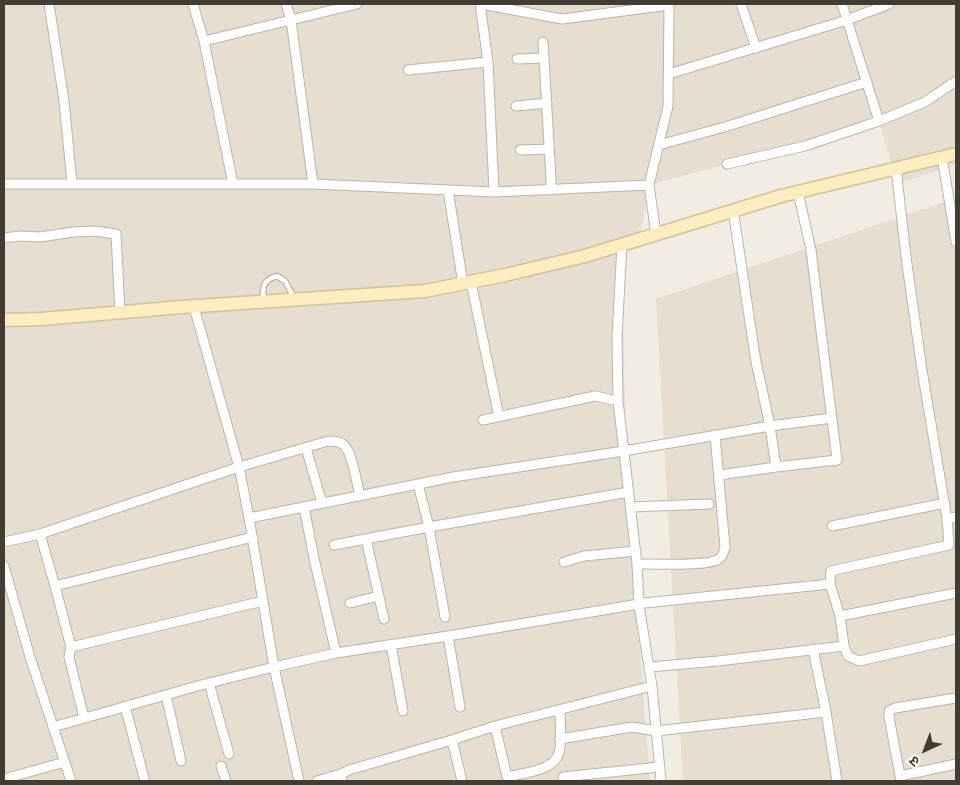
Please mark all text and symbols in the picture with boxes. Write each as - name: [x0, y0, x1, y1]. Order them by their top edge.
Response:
- north arrow: [900, 725, 950, 775]
- text: उ: [906, 752, 923, 770]

